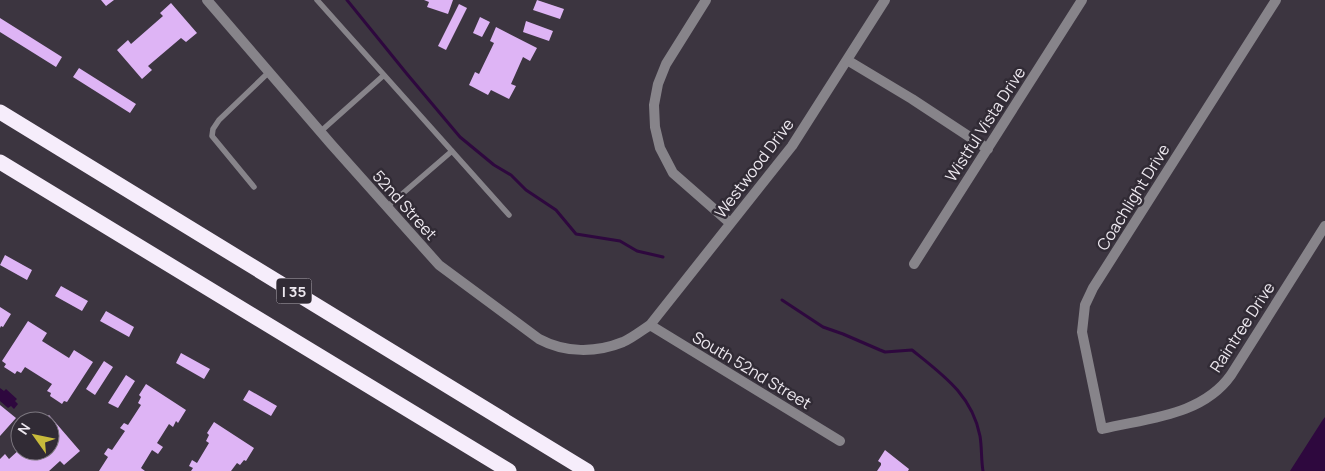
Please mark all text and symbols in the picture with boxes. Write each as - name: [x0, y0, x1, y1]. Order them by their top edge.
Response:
- street label: Wistful Vista Drive: [940, 62, 1030, 186]
- street label: Westwood Drive: [709, 114, 799, 222]
- street label: Coachlight Drive: [1091, 140, 1175, 254]
- street label: 52nd Street: [368, 165, 442, 245]
- road number: I 35: [276, 278, 312, 304]
- street label: Raintree Drive: [1205, 278, 1279, 376]
- street label: South 52nd Street: [688, 326, 816, 414]
- north arrow: [10, 411, 60, 461]
- text: N: [13, 419, 34, 438]

